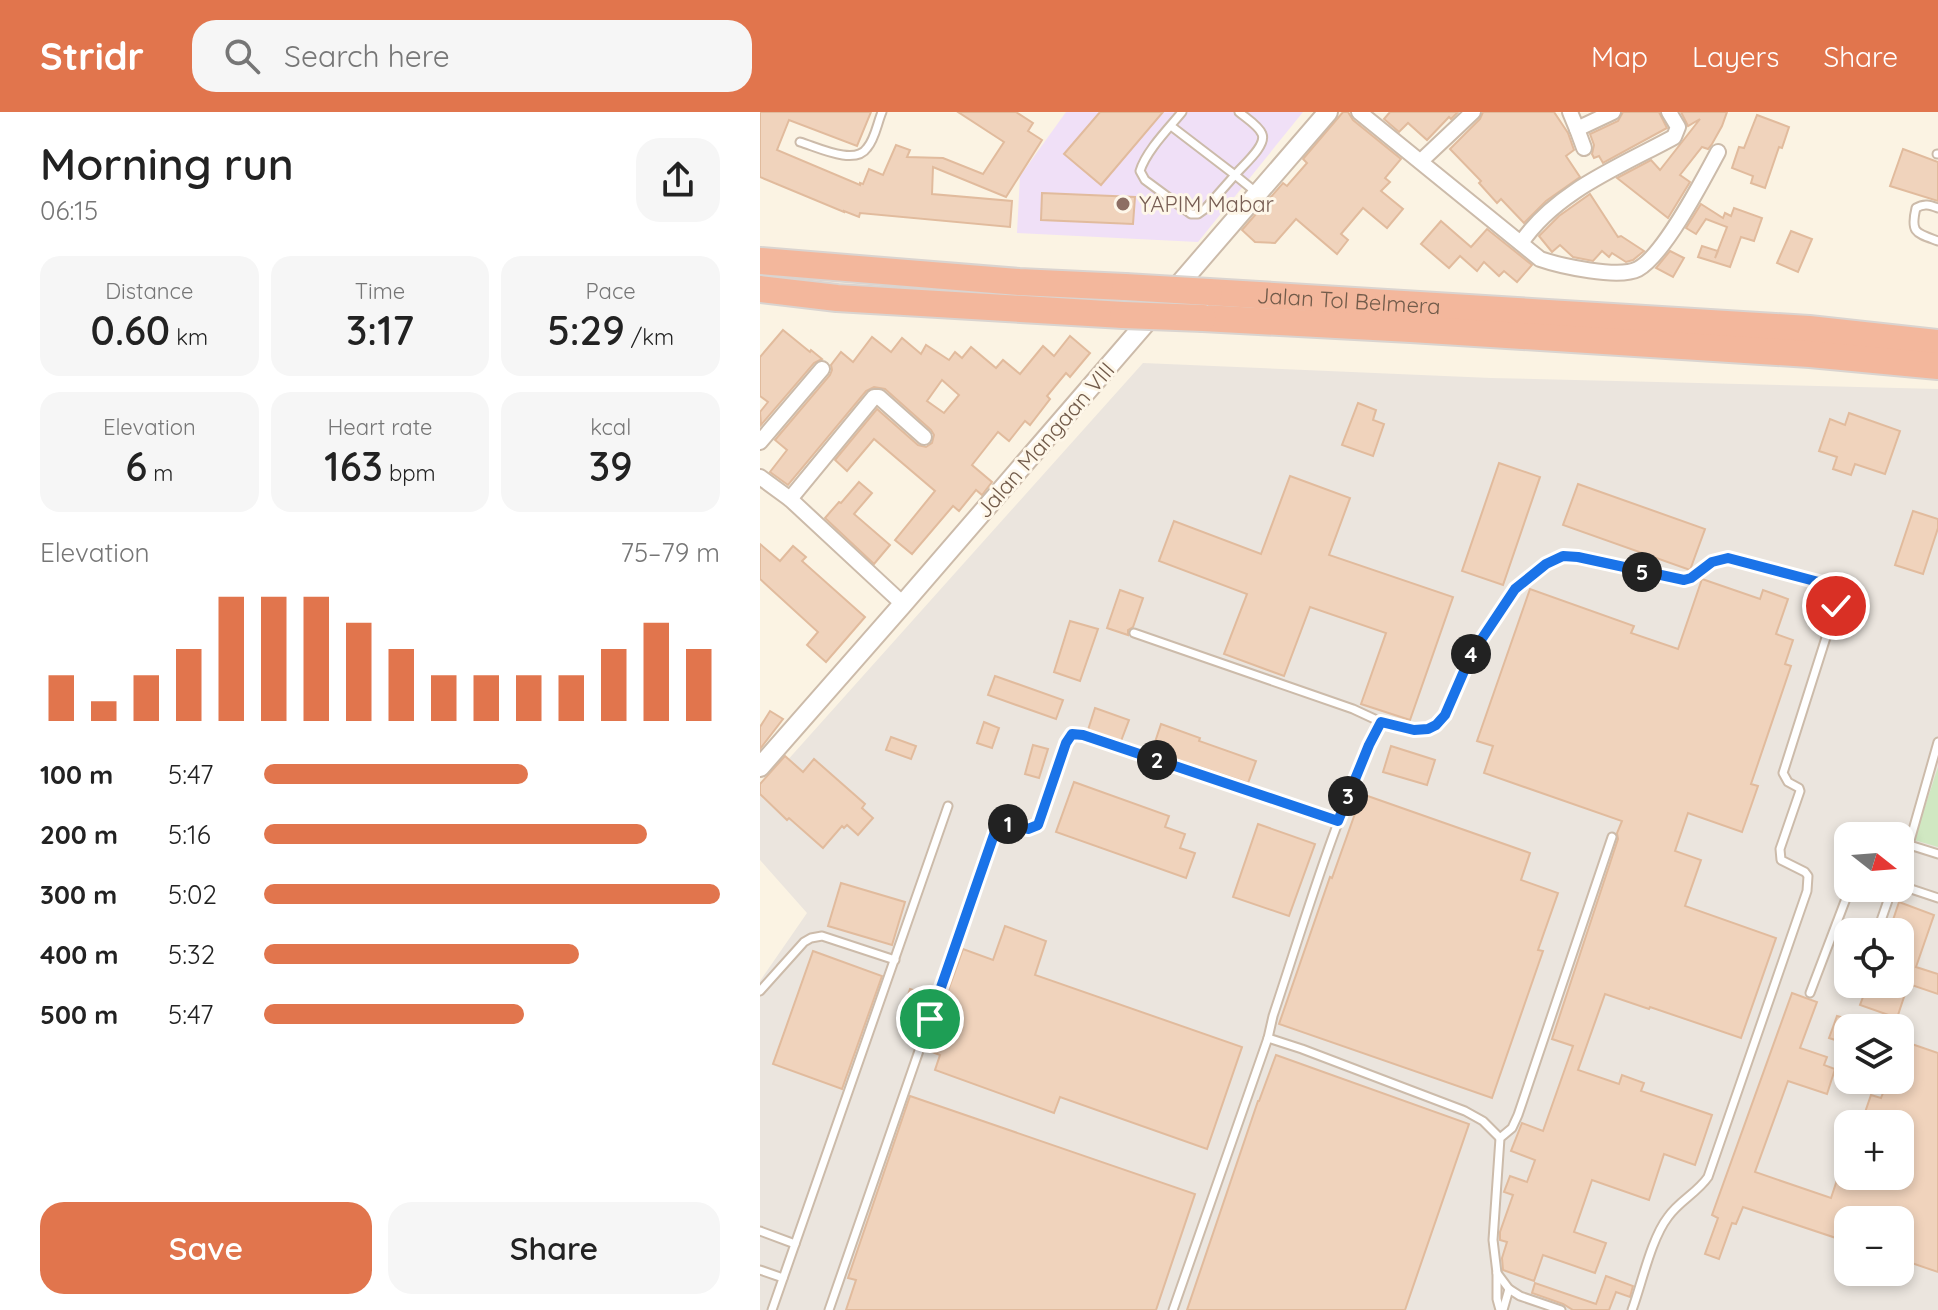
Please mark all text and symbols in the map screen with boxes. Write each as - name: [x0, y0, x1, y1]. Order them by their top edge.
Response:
- search box: [192, 20, 752, 92]
- text: Stridr: [40, 32, 144, 80]
- icon: search: [220, 34, 264, 78]
- text: Search here: [284, 37, 450, 75]
- text: Map: [1591, 39, 1648, 74]
- text: Layers: [1692, 39, 1779, 74]
- text: Share: [1823, 39, 1898, 74]
- text: Morning run: [40, 136, 294, 191]
- button: share: [636, 138, 720, 222]
- place label: YAPIM Mabar: [1139, 190, 1275, 218]
- text: 06:15: [40, 194, 98, 227]
- marker: YAPIM Mabar: [1114, 195, 1132, 213]
- text: Distance: [105, 277, 193, 305]
- text: Time: [355, 277, 405, 305]
- text: Pace: [586, 277, 636, 305]
- street label: Jalan Tol Belmera: [1256, 281, 1441, 320]
- text: 0.60: [91, 305, 170, 355]
- text: 3:17: [346, 305, 414, 355]
- text: 5:29: [547, 305, 625, 355]
- text: km: [170, 323, 208, 351]
- text: /km: [625, 323, 674, 351]
- street label: Jalan Mangaan VIII: [970, 356, 1120, 524]
- text: Elevation: [103, 413, 196, 441]
- text: Heart rate: [328, 413, 432, 441]
- text: kcal: [590, 413, 631, 441]
- text: 6: [125, 441, 147, 491]
- text: 163: [324, 441, 383, 491]
- text: 39: [589, 441, 633, 491]
- text: m: [147, 459, 173, 487]
- text: bpm: [383, 459, 436, 487]
- text: Elevation: [40, 536, 150, 569]
- text: 75–79 m: [621, 536, 720, 569]
- pin: 5: [1622, 552, 1662, 592]
- text: 5: [1636, 558, 1648, 586]
- pin: [1802, 572, 1870, 640]
- icon: check: [1814, 584, 1858, 628]
- pin: 4: [1451, 634, 1491, 674]
- text: 4: [1465, 640, 1477, 668]
- pin: 2: [1137, 740, 1177, 780]
- text: 2: [1151, 746, 1163, 774]
- text: 100 m: [40, 758, 113, 791]
- text: 5:47: [168, 758, 213, 791]
- pin: 3: [1328, 776, 1368, 816]
- text: 3: [1342, 782, 1354, 810]
- pin: 1: [988, 804, 1028, 844]
- text: 1: [1004, 810, 1012, 838]
- text: 200 m: [40, 818, 118, 851]
- text: 5:16: [168, 818, 211, 851]
- north arrow: [1834, 822, 1914, 902]
- map controls: [1834, 822, 1914, 1286]
- text: 300 m: [40, 878, 117, 911]
- text: 5:02: [168, 878, 217, 911]
- button: locate: [1834, 918, 1914, 998]
- text: 400 m: [40, 938, 118, 971]
- text: 5:32: [168, 938, 215, 971]
- pin: [896, 985, 964, 1053]
- icon: arrive: [908, 997, 952, 1041]
- text: 500 m: [40, 998, 118, 1031]
- text: 5:47: [168, 998, 213, 1031]
- button: layers: [1834, 1014, 1914, 1094]
- button: +: [1834, 1110, 1914, 1190]
- button: Save: [40, 1202, 372, 1294]
- button: Share: [388, 1202, 720, 1294]
- button: −: [1834, 1206, 1914, 1286]

